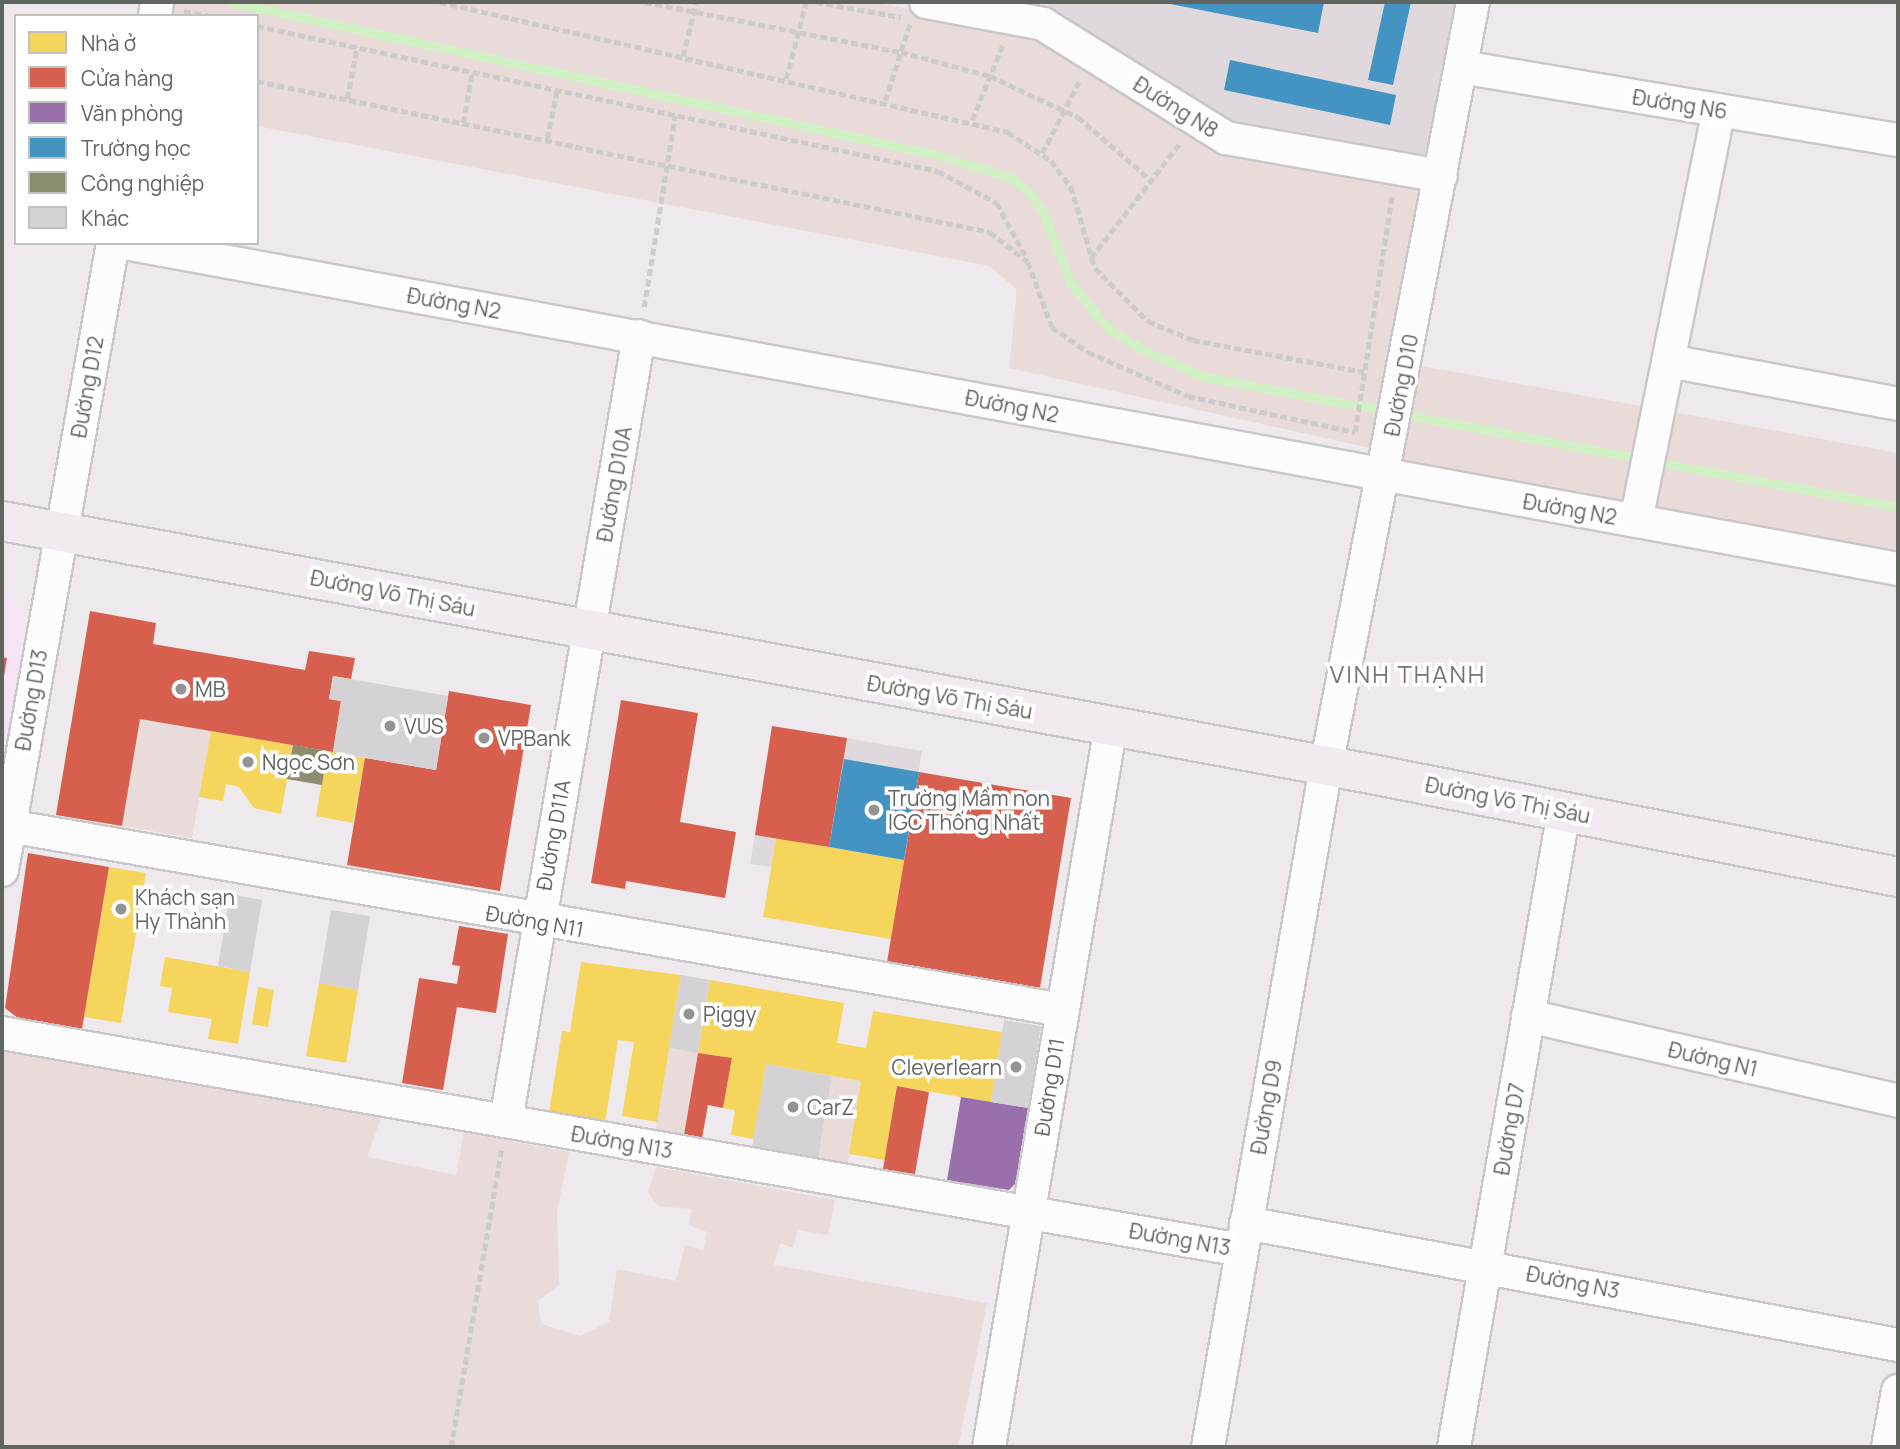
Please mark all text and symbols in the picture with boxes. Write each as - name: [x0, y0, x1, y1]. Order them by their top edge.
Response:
- legend: [14, 14, 259, 245]
- text: Nhà ở: [81, 29, 136, 57]
- text: Cửa hàng: [81, 64, 173, 92]
- street label: Đường N8: [1129, 71, 1223, 143]
- street label: Đường N6: [1631, 84, 1729, 124]
- text: Văn phòng: [81, 99, 183, 127]
- text: Trường học: [81, 134, 191, 162]
- text: Công nghiệp: [81, 169, 204, 197]
- text: Khác: [81, 204, 129, 232]
- street label: Đường N2: [405, 282, 503, 324]
- street label: Đường D10: [1379, 332, 1423, 438]
- street label: Đường D12: [66, 334, 108, 440]
- street label: Đường N2: [963, 385, 1061, 427]
- street label: Đường D10A: [591, 424, 637, 544]
- street label: Đường N2: [1521, 488, 1619, 530]
- street label: Đường Võ Thị Sáu: [308, 565, 478, 621]
- street label: Đường D13: [10, 647, 52, 753]
- district label: VINH THẠNH: [1331, 660, 1485, 688]
- street label: Đường Võ Thị Sáu: [865, 670, 1035, 724]
- place label: MB: [195, 676, 226, 702]
- marker: MB: [173, 681, 189, 697]
- place label: VUS: [404, 713, 444, 739]
- marker: VUS: [382, 718, 398, 734]
- place label: VPBank: [498, 725, 571, 751]
- marker: VPBank: [476, 730, 492, 746]
- place label: Ngọc Sơn: [262, 749, 355, 775]
- marker: Ngọc Sơn: [240, 754, 256, 770]
- street label: Đường Võ Thị Sáu: [1423, 772, 1593, 828]
- street label: Đường D11A: [531, 778, 575, 892]
- place label: Trường Mầm non IGC Thống Nhất: [888, 785, 1050, 835]
- marker: Trường Mầm non IGC Thống Nhất: [866, 802, 882, 818]
- place label: Khách sạn Hy Thành: [135, 884, 235, 934]
- street label: Đường N11: [484, 900, 586, 942]
- marker: Khách sạn Hy Thành: [113, 901, 129, 917]
- place label: Piggy: [703, 1001, 757, 1027]
- marker: Piggy: [681, 1006, 697, 1022]
- street label: Đường D11: [1029, 1036, 1069, 1138]
- street label: Đường N1: [1666, 1036, 1760, 1082]
- place label: Cleverlearn: [891, 1054, 1002, 1080]
- street label: Đường D9: [1245, 1058, 1287, 1156]
- marker: Cleverlearn: [1008, 1059, 1024, 1075]
- street label: Đường D7: [1489, 1081, 1529, 1177]
- place label: CarZ: [807, 1094, 854, 1120]
- marker: CarZ: [785, 1099, 801, 1115]
- street label: Đường N13: [569, 1121, 675, 1163]
- street label: Đường N13: [1127, 1218, 1233, 1260]
- street label: Đường N3: [1524, 1261, 1622, 1303]

